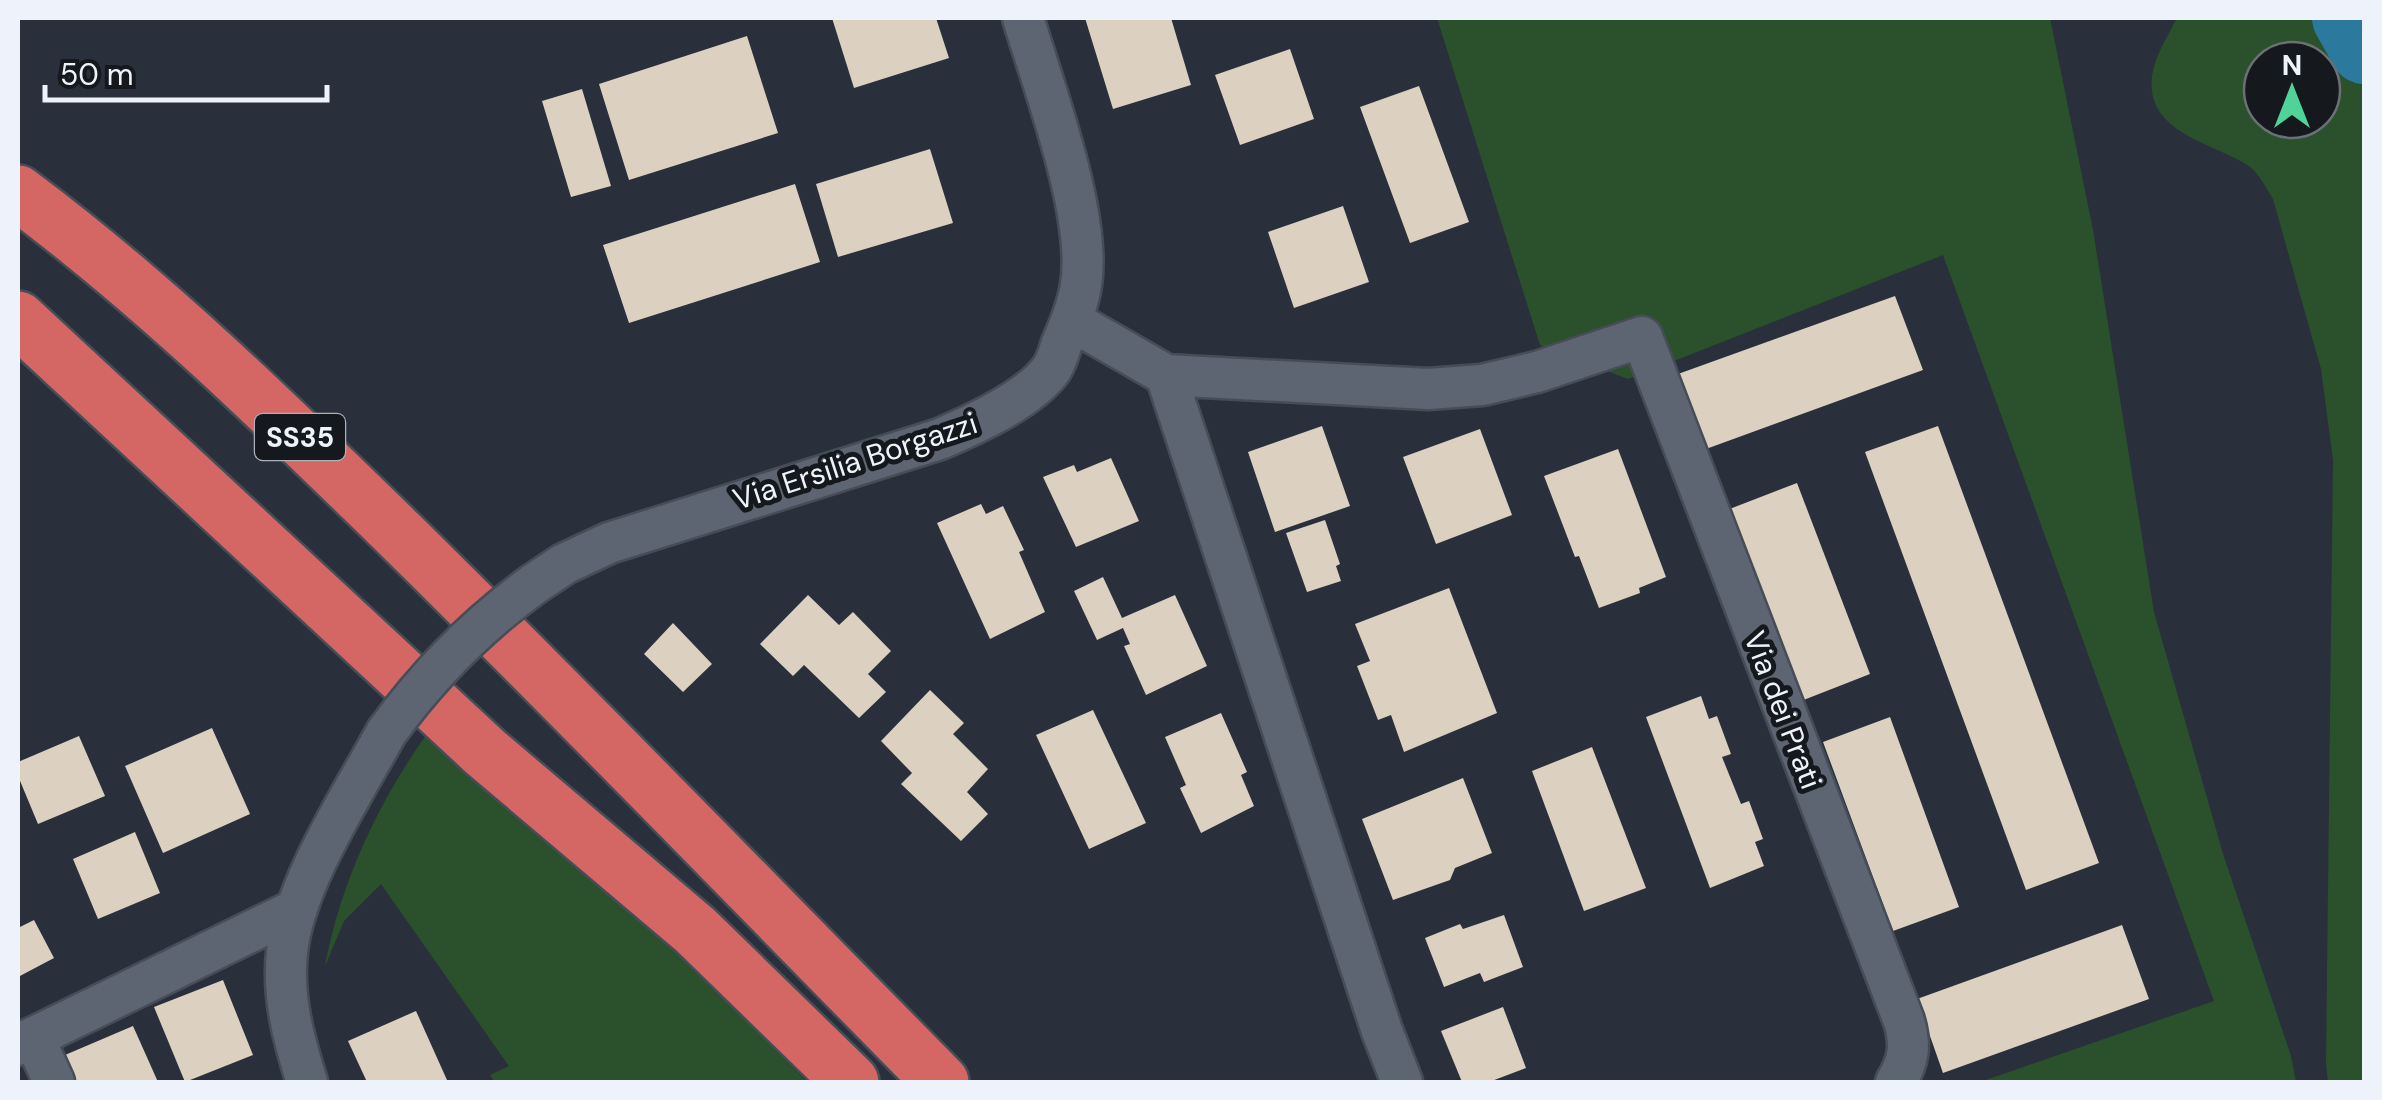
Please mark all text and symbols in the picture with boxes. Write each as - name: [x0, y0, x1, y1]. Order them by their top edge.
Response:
- scale bar: [45, 40, 328, 102]
- north arrow: [2242, 40, 2342, 140]
- text: N: [2282, 47, 2302, 84]
- text: 50 m: [60, 55, 134, 94]
- street label: Via Ersilia Borgazzi: [728, 403, 982, 519]
- road number: SS35: [255, 414, 345, 460]
- street label: Via dei Prati: [1735, 626, 1831, 794]

